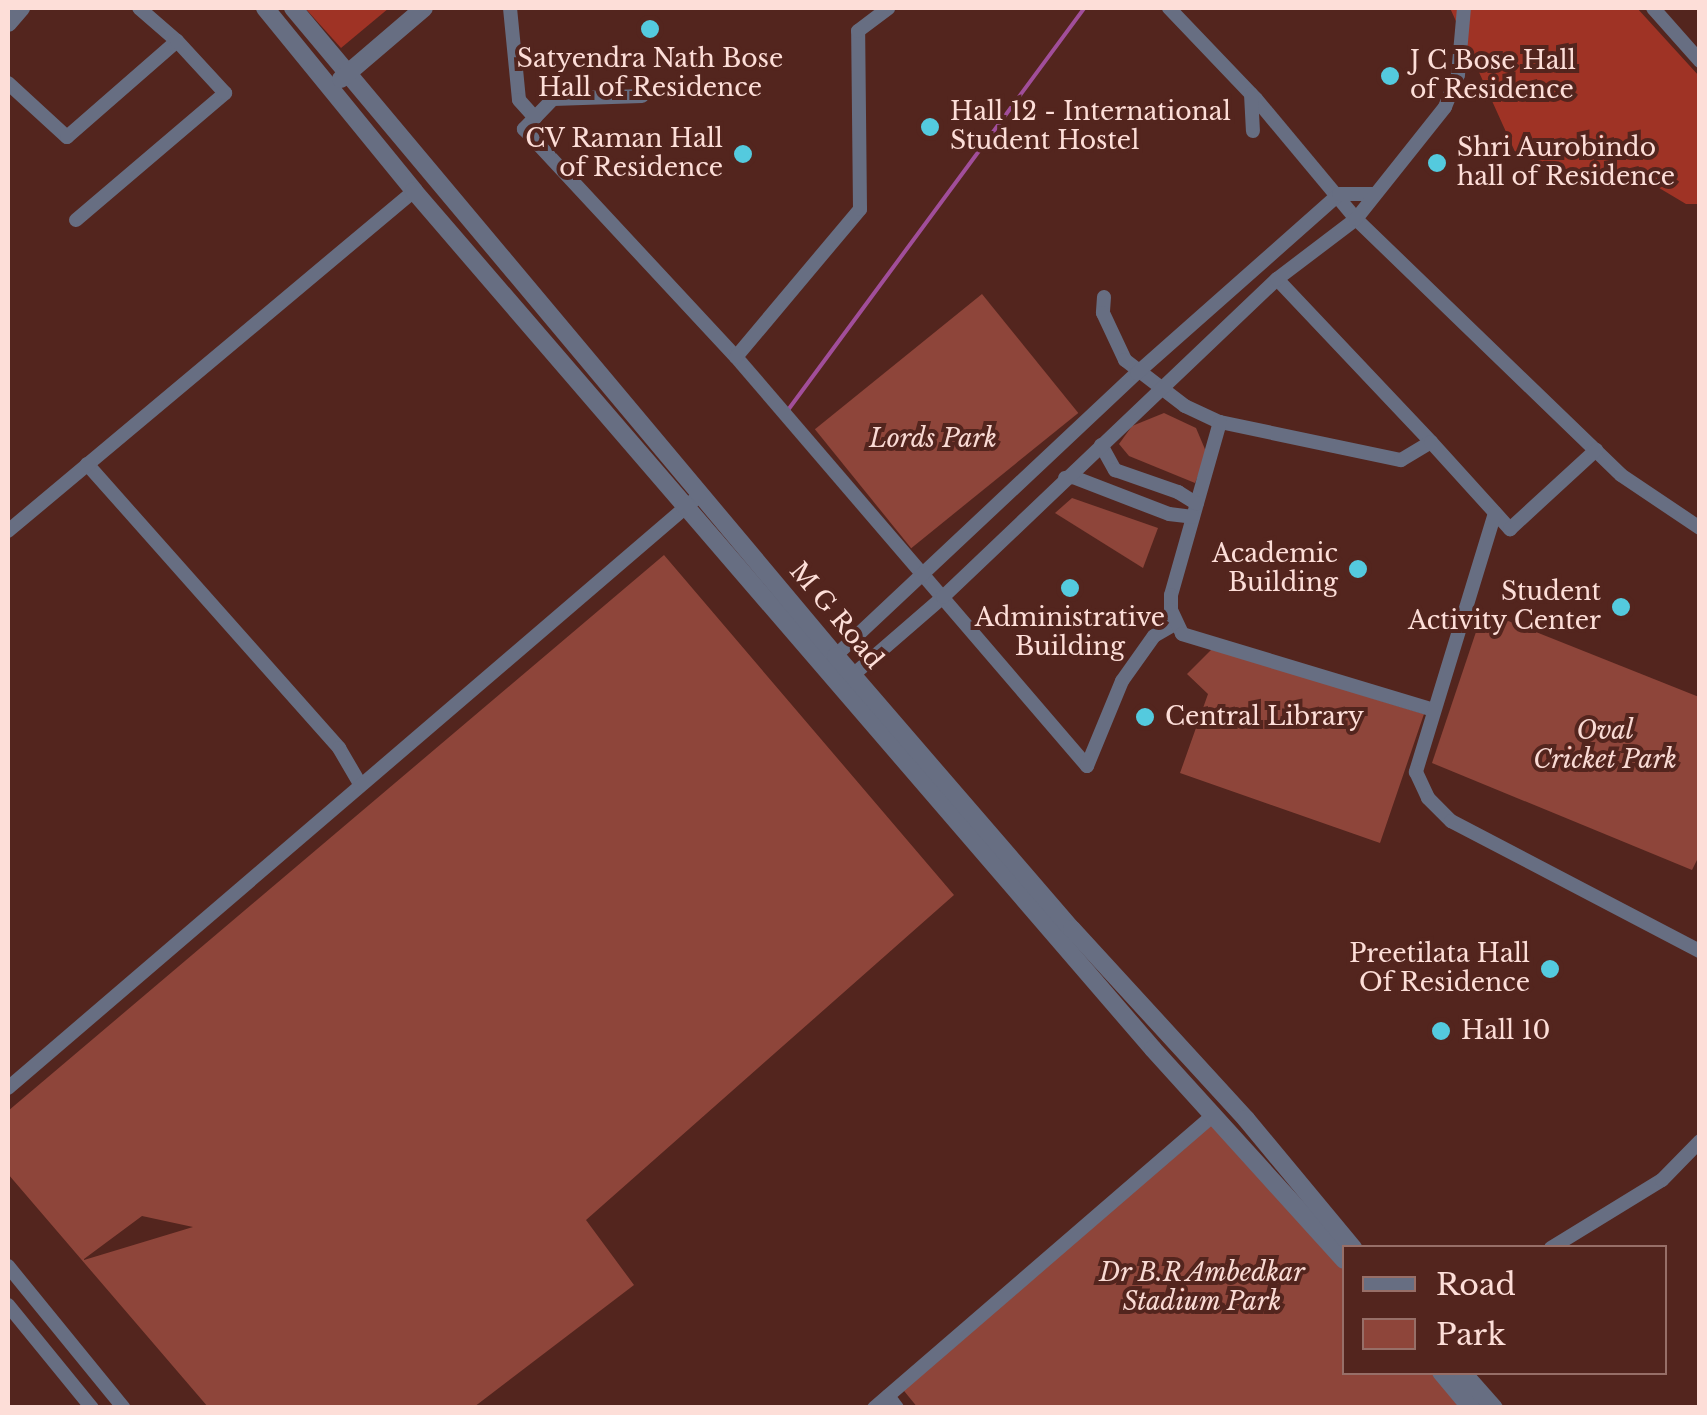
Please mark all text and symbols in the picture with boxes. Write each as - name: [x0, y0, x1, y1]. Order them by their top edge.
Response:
- marker: Satyendra Nath Bose Hall of Residence: [639, 18, 661, 40]
- place label: Satyendra Nath Bose Hall of Residence: [517, 45, 783, 104]
- place label: J C Bose Hall of Residence: [1410, 47, 1576, 106]
- marker: J C Bose Hall of Residence: [1379, 65, 1401, 87]
- place label: Hall 12 - International Student Hostel: [950, 98, 1231, 157]
- marker: Hall 12 - International Student Hostel: [919, 116, 941, 138]
- place label: CV Raman Hall of Residence: [524, 125, 723, 184]
- place label: Shri Aurobindo hall of Residence: [1457, 134, 1675, 193]
- marker: CV Raman Hall of Residence: [732, 143, 754, 165]
- marker: Shri Aurobindo hall of Residence: [1426, 152, 1448, 174]
- park label: Lords Park: [869, 424, 997, 454]
- place label: Academic Building: [1212, 540, 1338, 599]
- street label: M G Road: [783, 557, 889, 675]
- marker: Academic Building: [1347, 558, 1369, 580]
- marker: Administrative Building: [1059, 577, 1081, 599]
- place label: Student Activity Center: [1407, 578, 1601, 637]
- marker: Student Activity Center: [1610, 596, 1632, 618]
- place label: Administrative Building: [975, 604, 1165, 663]
- place label: Central Library: [1165, 702, 1364, 732]
- marker: Central Library: [1134, 706, 1156, 728]
- park label: Oval Cricket Park: [1533, 717, 1677, 776]
- place label: Preetilata Hall Of Residence: [1349, 940, 1530, 999]
- marker: Preetilata Hall Of Residence: [1539, 958, 1561, 980]
- place label: Hall 10: [1461, 1016, 1550, 1046]
- marker: Hall 10: [1430, 1020, 1452, 1042]
- legend: [1342, 1245, 1667, 1375]
- park label: Dr B.R Ambedkar Stadium Park: [1098, 1259, 1306, 1318]
- text: Road: [1436, 1266, 1516, 1303]
- text: Park: [1436, 1316, 1506, 1353]

